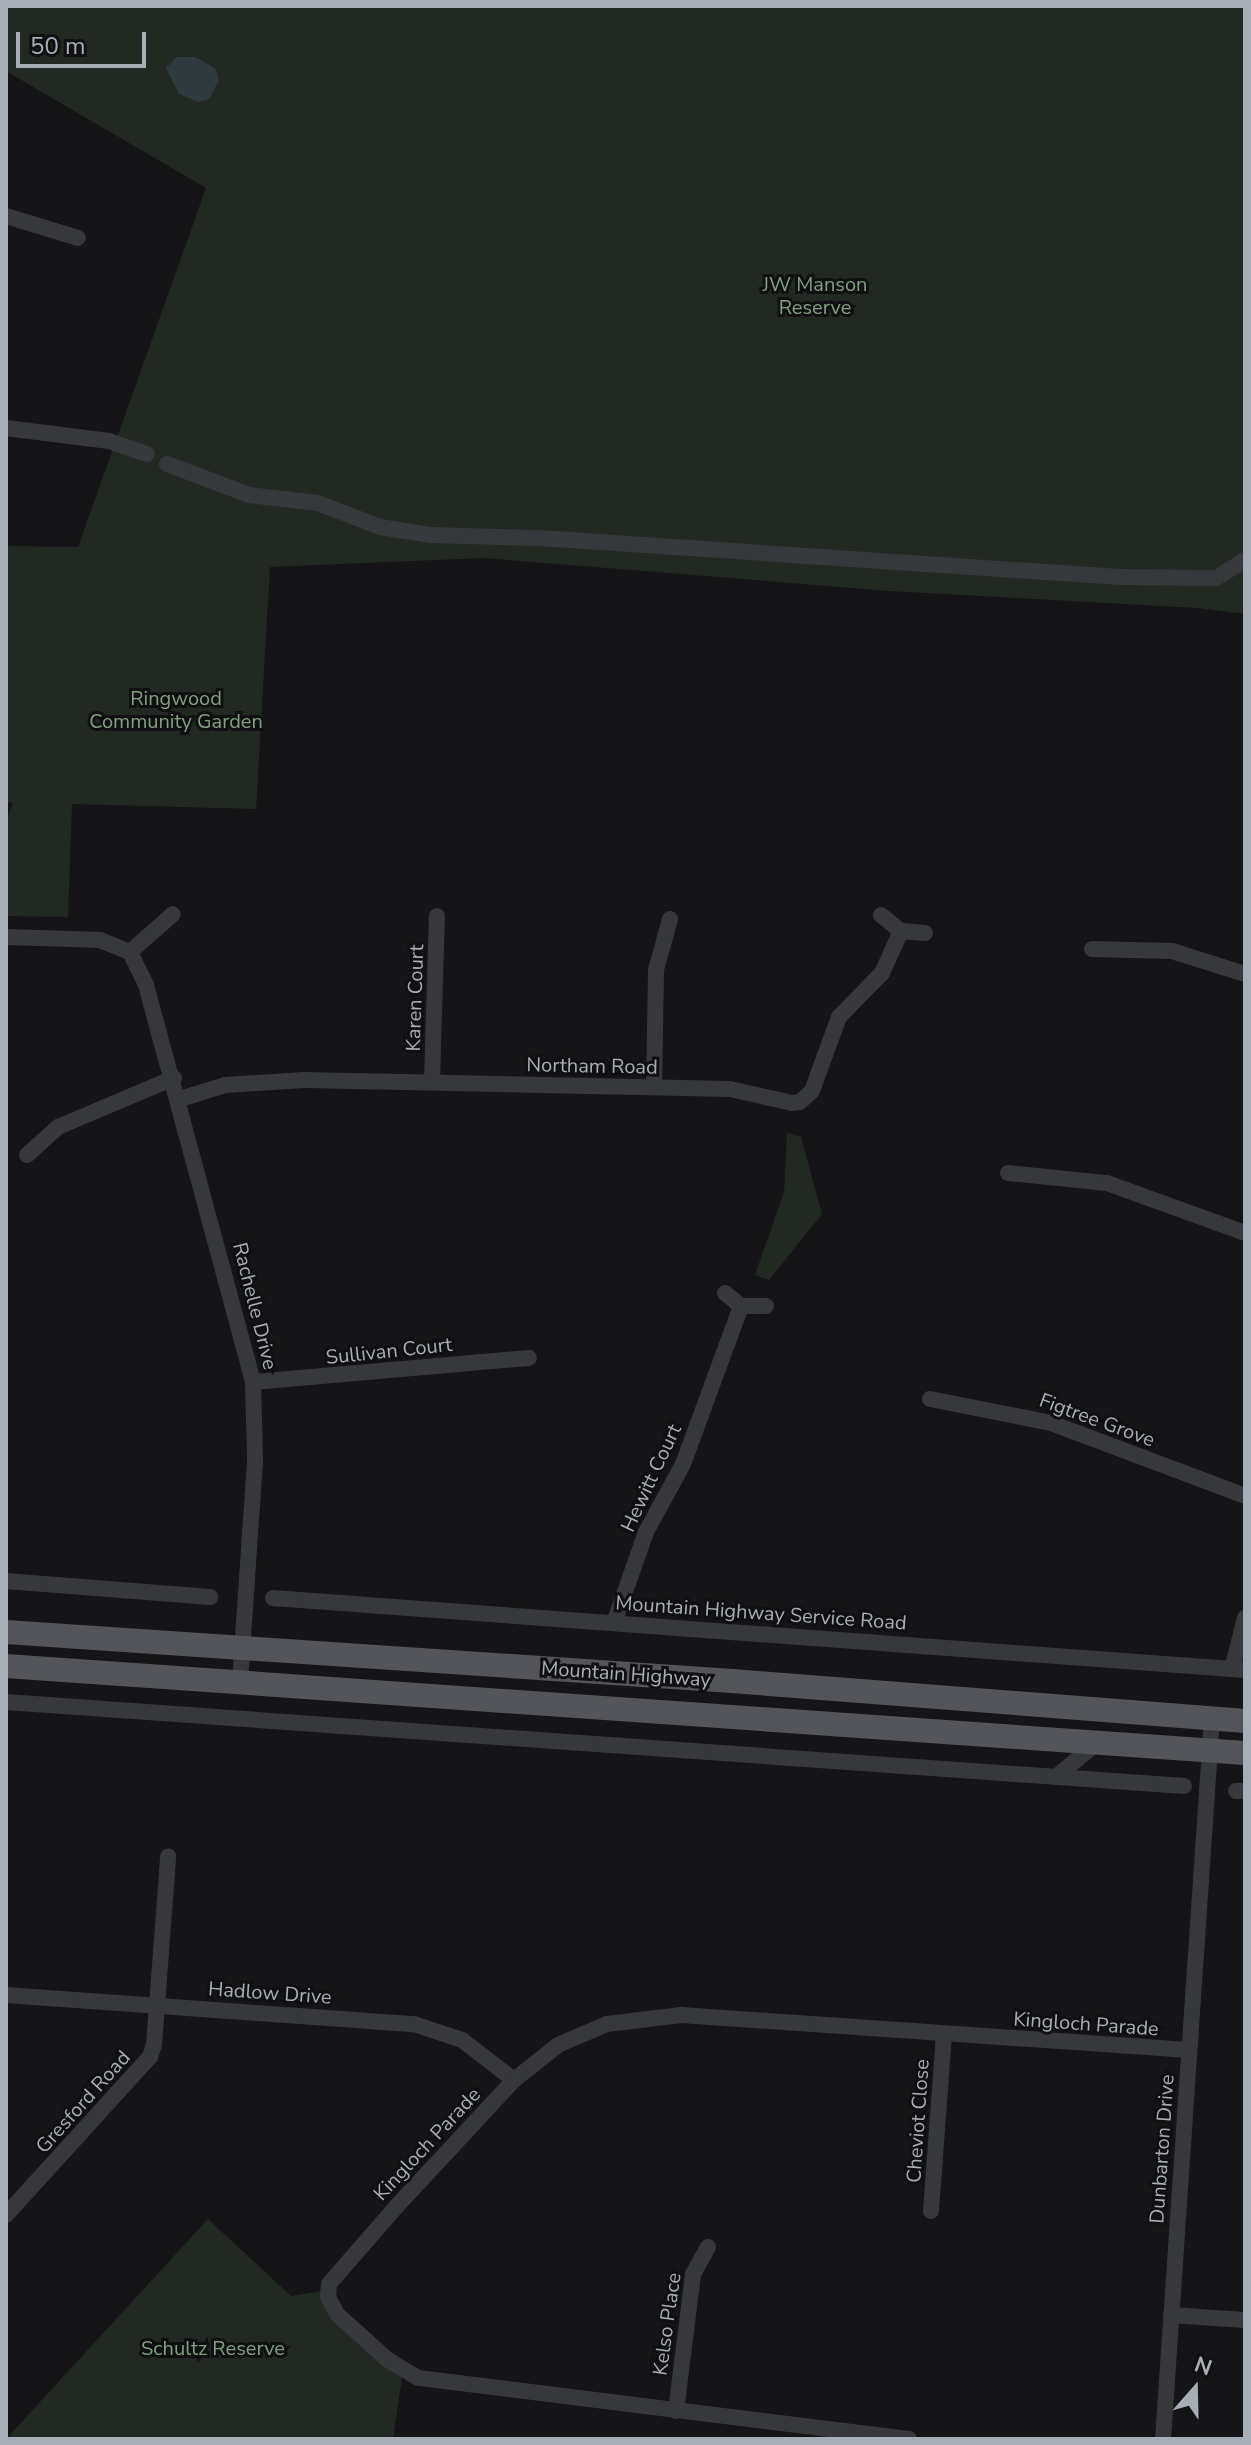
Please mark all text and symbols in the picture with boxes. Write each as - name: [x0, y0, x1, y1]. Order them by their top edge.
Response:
- scale bar: [20, 16, 150, 66]
- text: 50 m: [30, 30, 86, 62]
- park label: JW Manson Reserve: [763, 272, 867, 319]
- park label: Ringwood Community Garden: [89, 686, 263, 733]
- street label: Karen Court: [401, 944, 429, 1052]
- street label: Northam Road: [526, 1053, 658, 1079]
- street label: Rachelle Drive: [228, 1240, 282, 1372]
- street label: Sullivan Court: [325, 1332, 453, 1370]
- street label: Figtree Grove: [1036, 1388, 1158, 1452]
- street label: Hewitt Court: [616, 1420, 686, 1536]
- street label: Mountain Highway Service Road: [615, 1591, 907, 1635]
- street label: Mountain Highway: [540, 1656, 712, 1692]
- street label: Hadlow Drive: [207, 1977, 333, 2009]
- street label: Kingloch Parade: [1013, 2007, 1159, 2041]
- street label: Gresford Road: [31, 2046, 135, 2158]
- street label: Cheviot Close: [902, 2058, 934, 2184]
- street label: Dunbarton Drive: [1145, 2074, 1179, 2224]
- street label: Kingloch Parade: [369, 2083, 485, 2205]
- street label: Kelso Place: [648, 2271, 686, 2377]
- park label: Schultz Reserve: [141, 2336, 285, 2360]
- north arrow: [1155, 2349, 1235, 2429]
- text: N: [1190, 2350, 1216, 2383]

